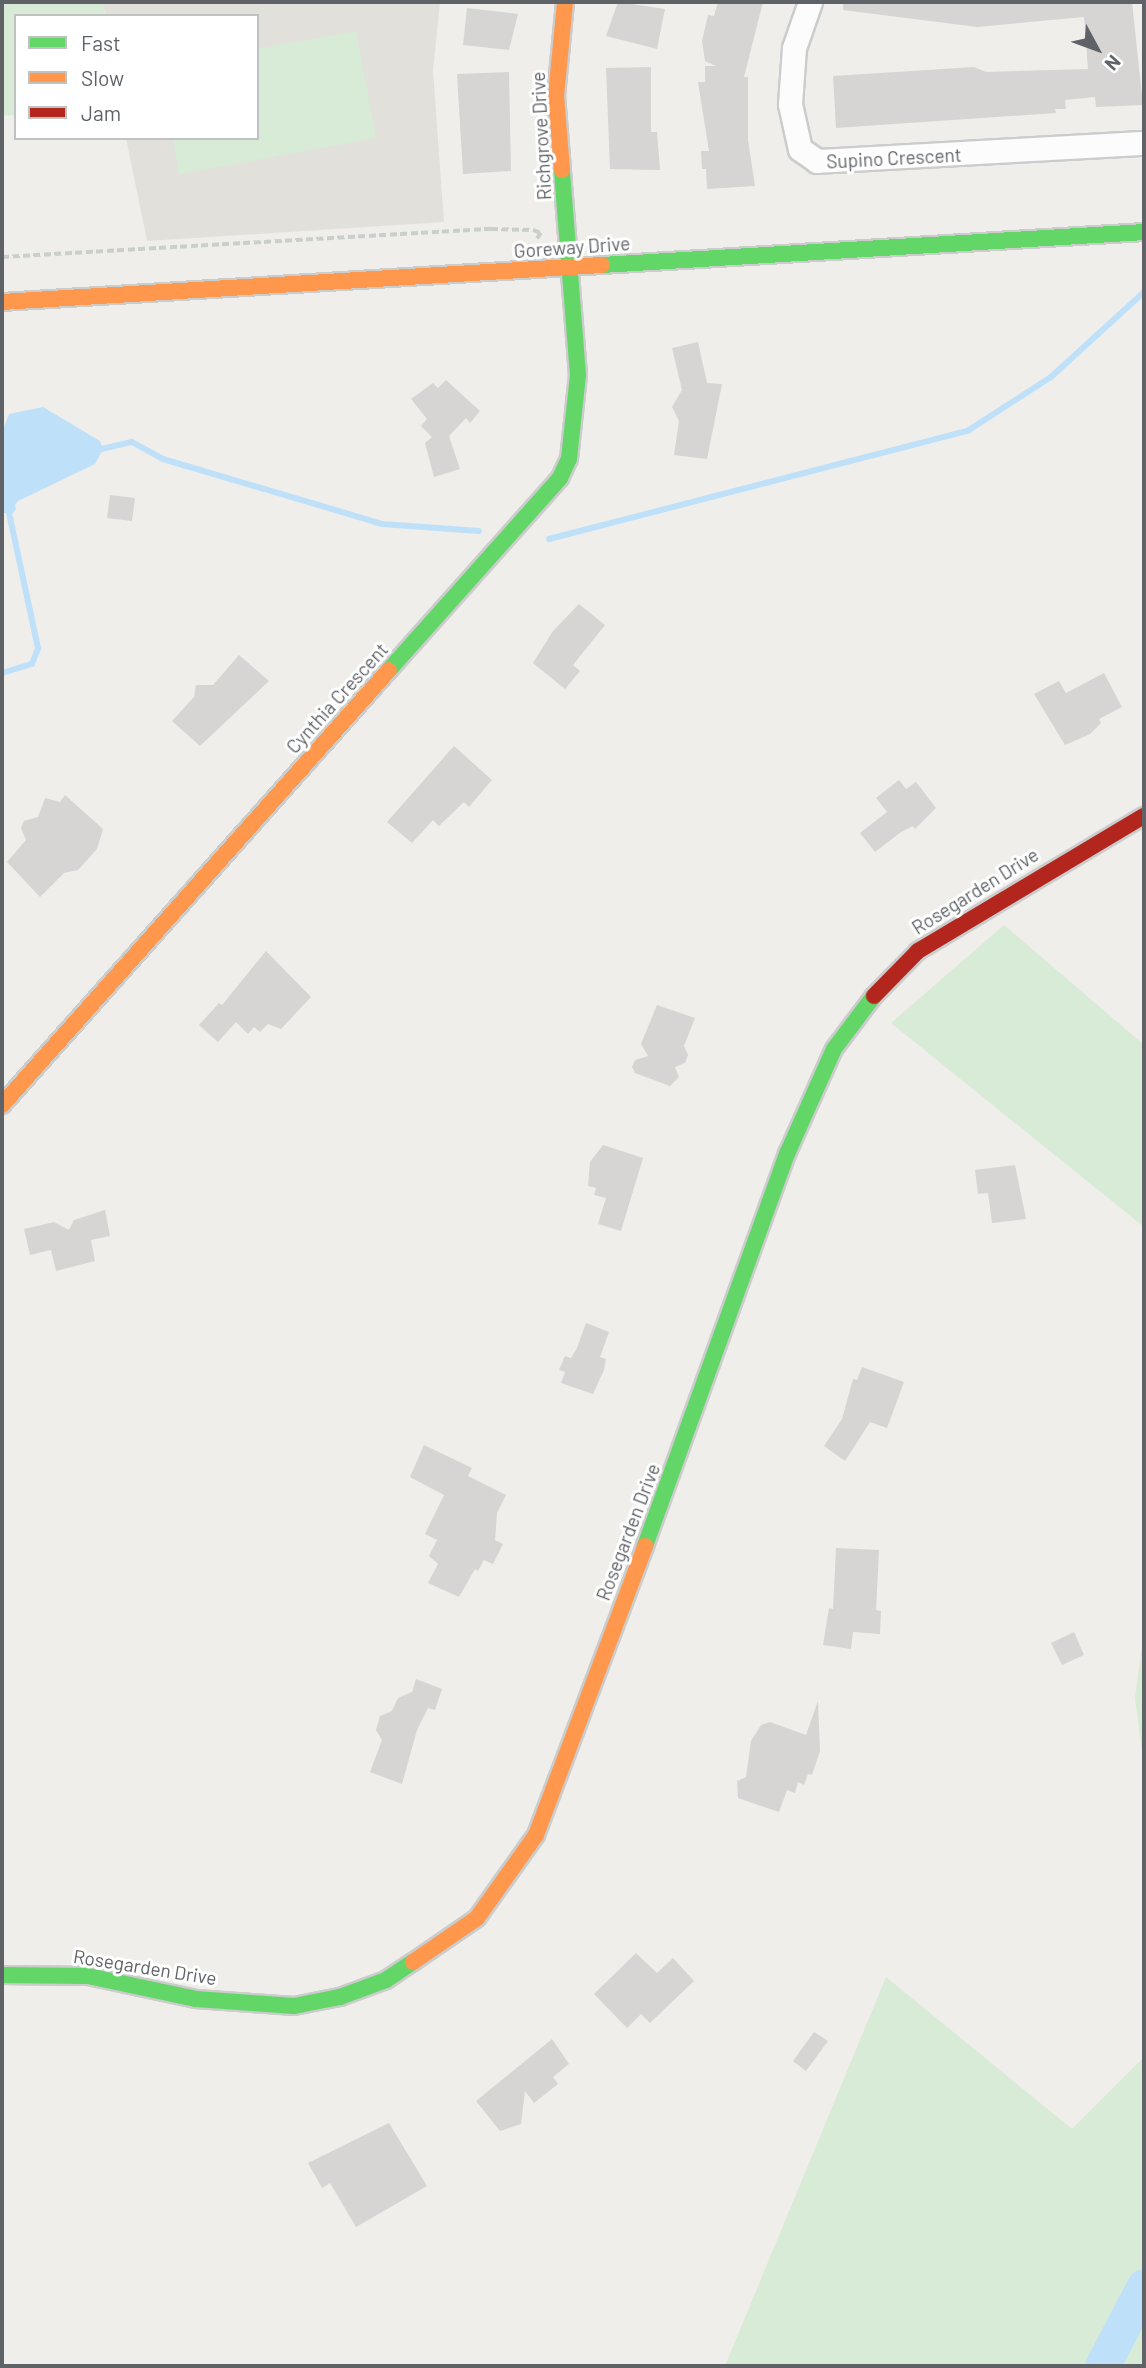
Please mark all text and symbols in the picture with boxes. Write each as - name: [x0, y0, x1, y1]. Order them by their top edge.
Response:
- legend: [14, 14, 259, 140]
- north arrow: [1062, 14, 1132, 84]
- text: Fast: [81, 30, 121, 55]
- text: N: [1100, 51, 1126, 75]
- text: Slow: [81, 65, 124, 90]
- street label: Richgrove Drive: [526, 71, 556, 201]
- text: Jam: [81, 100, 121, 125]
- street label: Supino Crescent: [826, 143, 962, 173]
- street label: Goreway Drive: [513, 232, 631, 262]
- street label: Cynthia Crescent: [281, 638, 393, 758]
- street label: Rosegarden Drive: [908, 843, 1042, 939]
- street label: Rosegarden Drive: [591, 1460, 665, 1604]
- street label: Rosegarden Drive: [72, 1944, 218, 1990]

